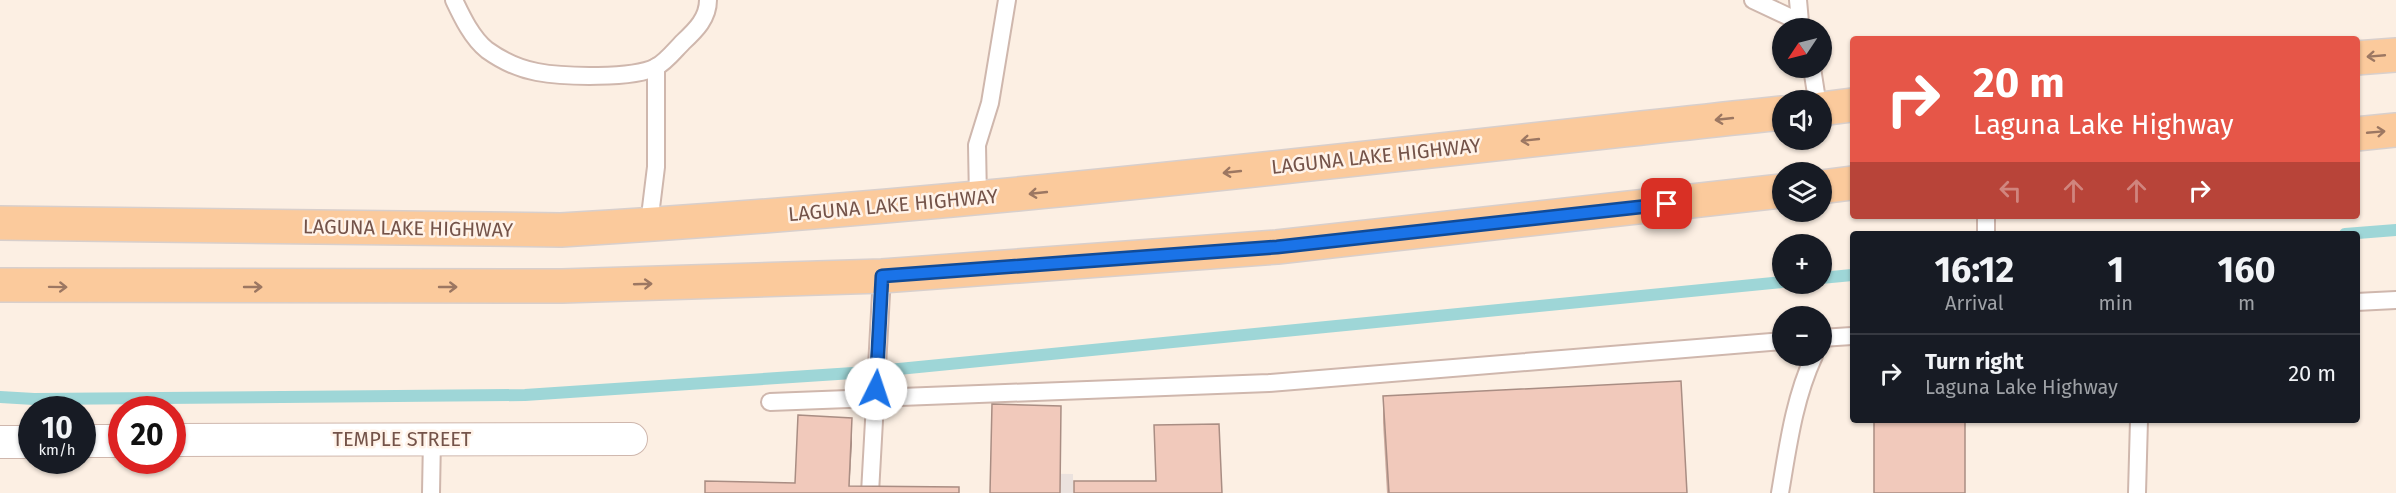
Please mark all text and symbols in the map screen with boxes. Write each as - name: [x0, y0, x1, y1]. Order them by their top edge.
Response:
- north arrow: [1772, 18, 1832, 78]
- map controls: [1772, 18, 1832, 366]
- one-way arrow: [2367, 51, 2387, 62]
- text: 20 m: [1973, 58, 2065, 108]
- icon: right: [1874, 60, 1952, 138]
- button: sound: [1772, 90, 1832, 150]
- text: Laguna Lake Highway: [1973, 109, 2234, 141]
- one-way arrow: [1714, 114, 1734, 125]
- one-way arrow: [2366, 126, 2386, 137]
- street label: LAGUNA LAKE HIGHWAY: [1270, 133, 1482, 179]
- one-way arrow: [1521, 135, 1540, 146]
- button: layers: [1772, 162, 1832, 222]
- one-way arrow: [1222, 167, 1242, 178]
- icon: left: [1994, 174, 2027, 207]
- icon: ahead: [2057, 174, 2090, 207]
- icon: ahead: [2120, 174, 2153, 207]
- icon: right: [2183, 174, 2216, 207]
- pin: [1641, 178, 1692, 229]
- street label: LAGUNA LAKE HIGHWAY: [787, 184, 999, 226]
- one-way arrow: [1028, 187, 1048, 198]
- icon: arrive: [1650, 187, 1683, 220]
- street label: LAGUNA LAKE HIGHWAY: [303, 214, 513, 242]
- button: +: [1772, 234, 1832, 294]
- text: 16:12: [1934, 248, 2014, 292]
- text: 1: [2107, 248, 2124, 292]
- text: 160: [2217, 248, 2276, 292]
- one-way arrow: [633, 278, 653, 289]
- one-way arrow: [48, 281, 68, 293]
- one-way arrow: [243, 281, 263, 293]
- one-way arrow: [438, 281, 458, 293]
- text: Arrival: [1945, 291, 2004, 315]
- text: min: [2099, 291, 2133, 315]
- text: m: [2238, 291, 2255, 315]
- button: −: [1772, 306, 1832, 366]
- text: Turn right: [1925, 348, 2024, 375]
- position arrow: [844, 357, 908, 421]
- icon: right: [1874, 357, 1907, 390]
- text: 20 m: [2288, 360, 2336, 387]
- text: Laguna Lake Highway: [1925, 375, 2118, 399]
- speed limit sign: 20: [108, 396, 186, 474]
- text: 10: [41, 410, 73, 446]
- street label: TEMPLE STREET: [333, 427, 472, 451]
- text: km/h: [38, 441, 76, 459]

